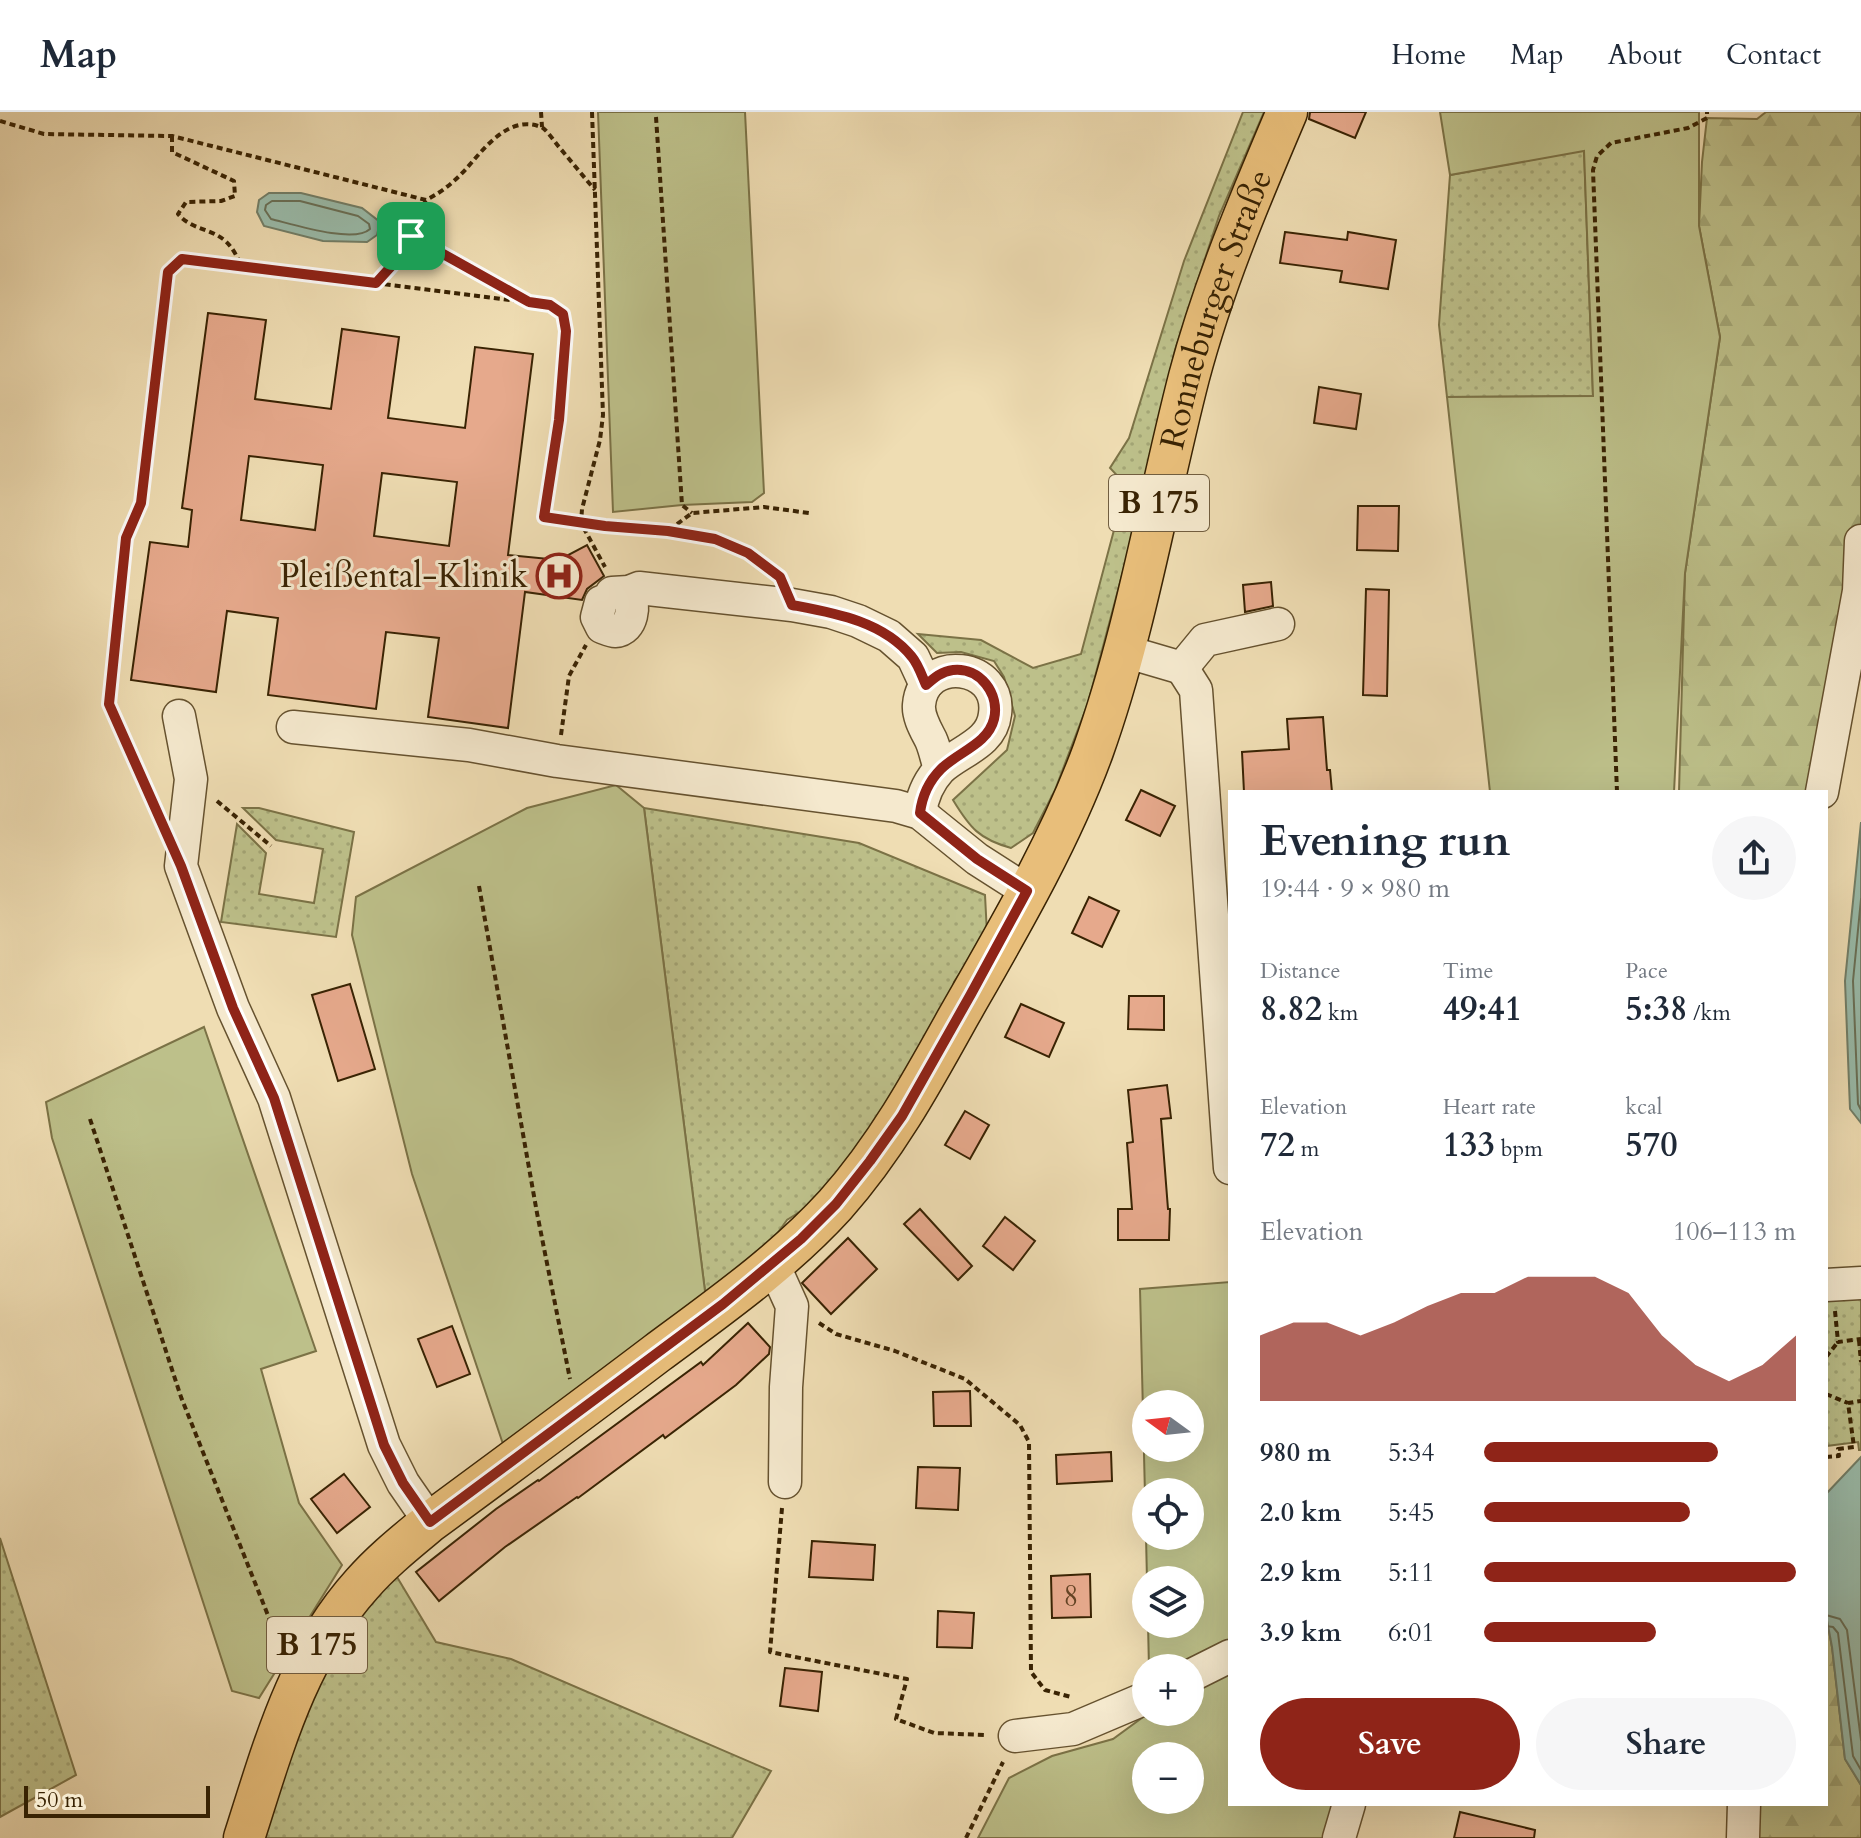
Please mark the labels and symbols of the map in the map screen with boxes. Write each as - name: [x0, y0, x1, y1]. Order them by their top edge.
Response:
- street label: Ronneburger Straße: [1149, 162, 1283, 454]
- pin: [377, 202, 445, 270]
- road number: B 175: [1109, 475, 1209, 531]
- hospital icon: Pleißental-Klinik: [535, 552, 583, 600]
- place label: Pleißental-Klinik: [279, 553, 529, 599]
- north arrow: [1132, 1390, 1204, 1462]
- house number: 8: [1063, 1576, 1079, 1617]
- road number: B 175: [267, 1617, 367, 1673]
- scale bar: [24, 1782, 210, 1818]

